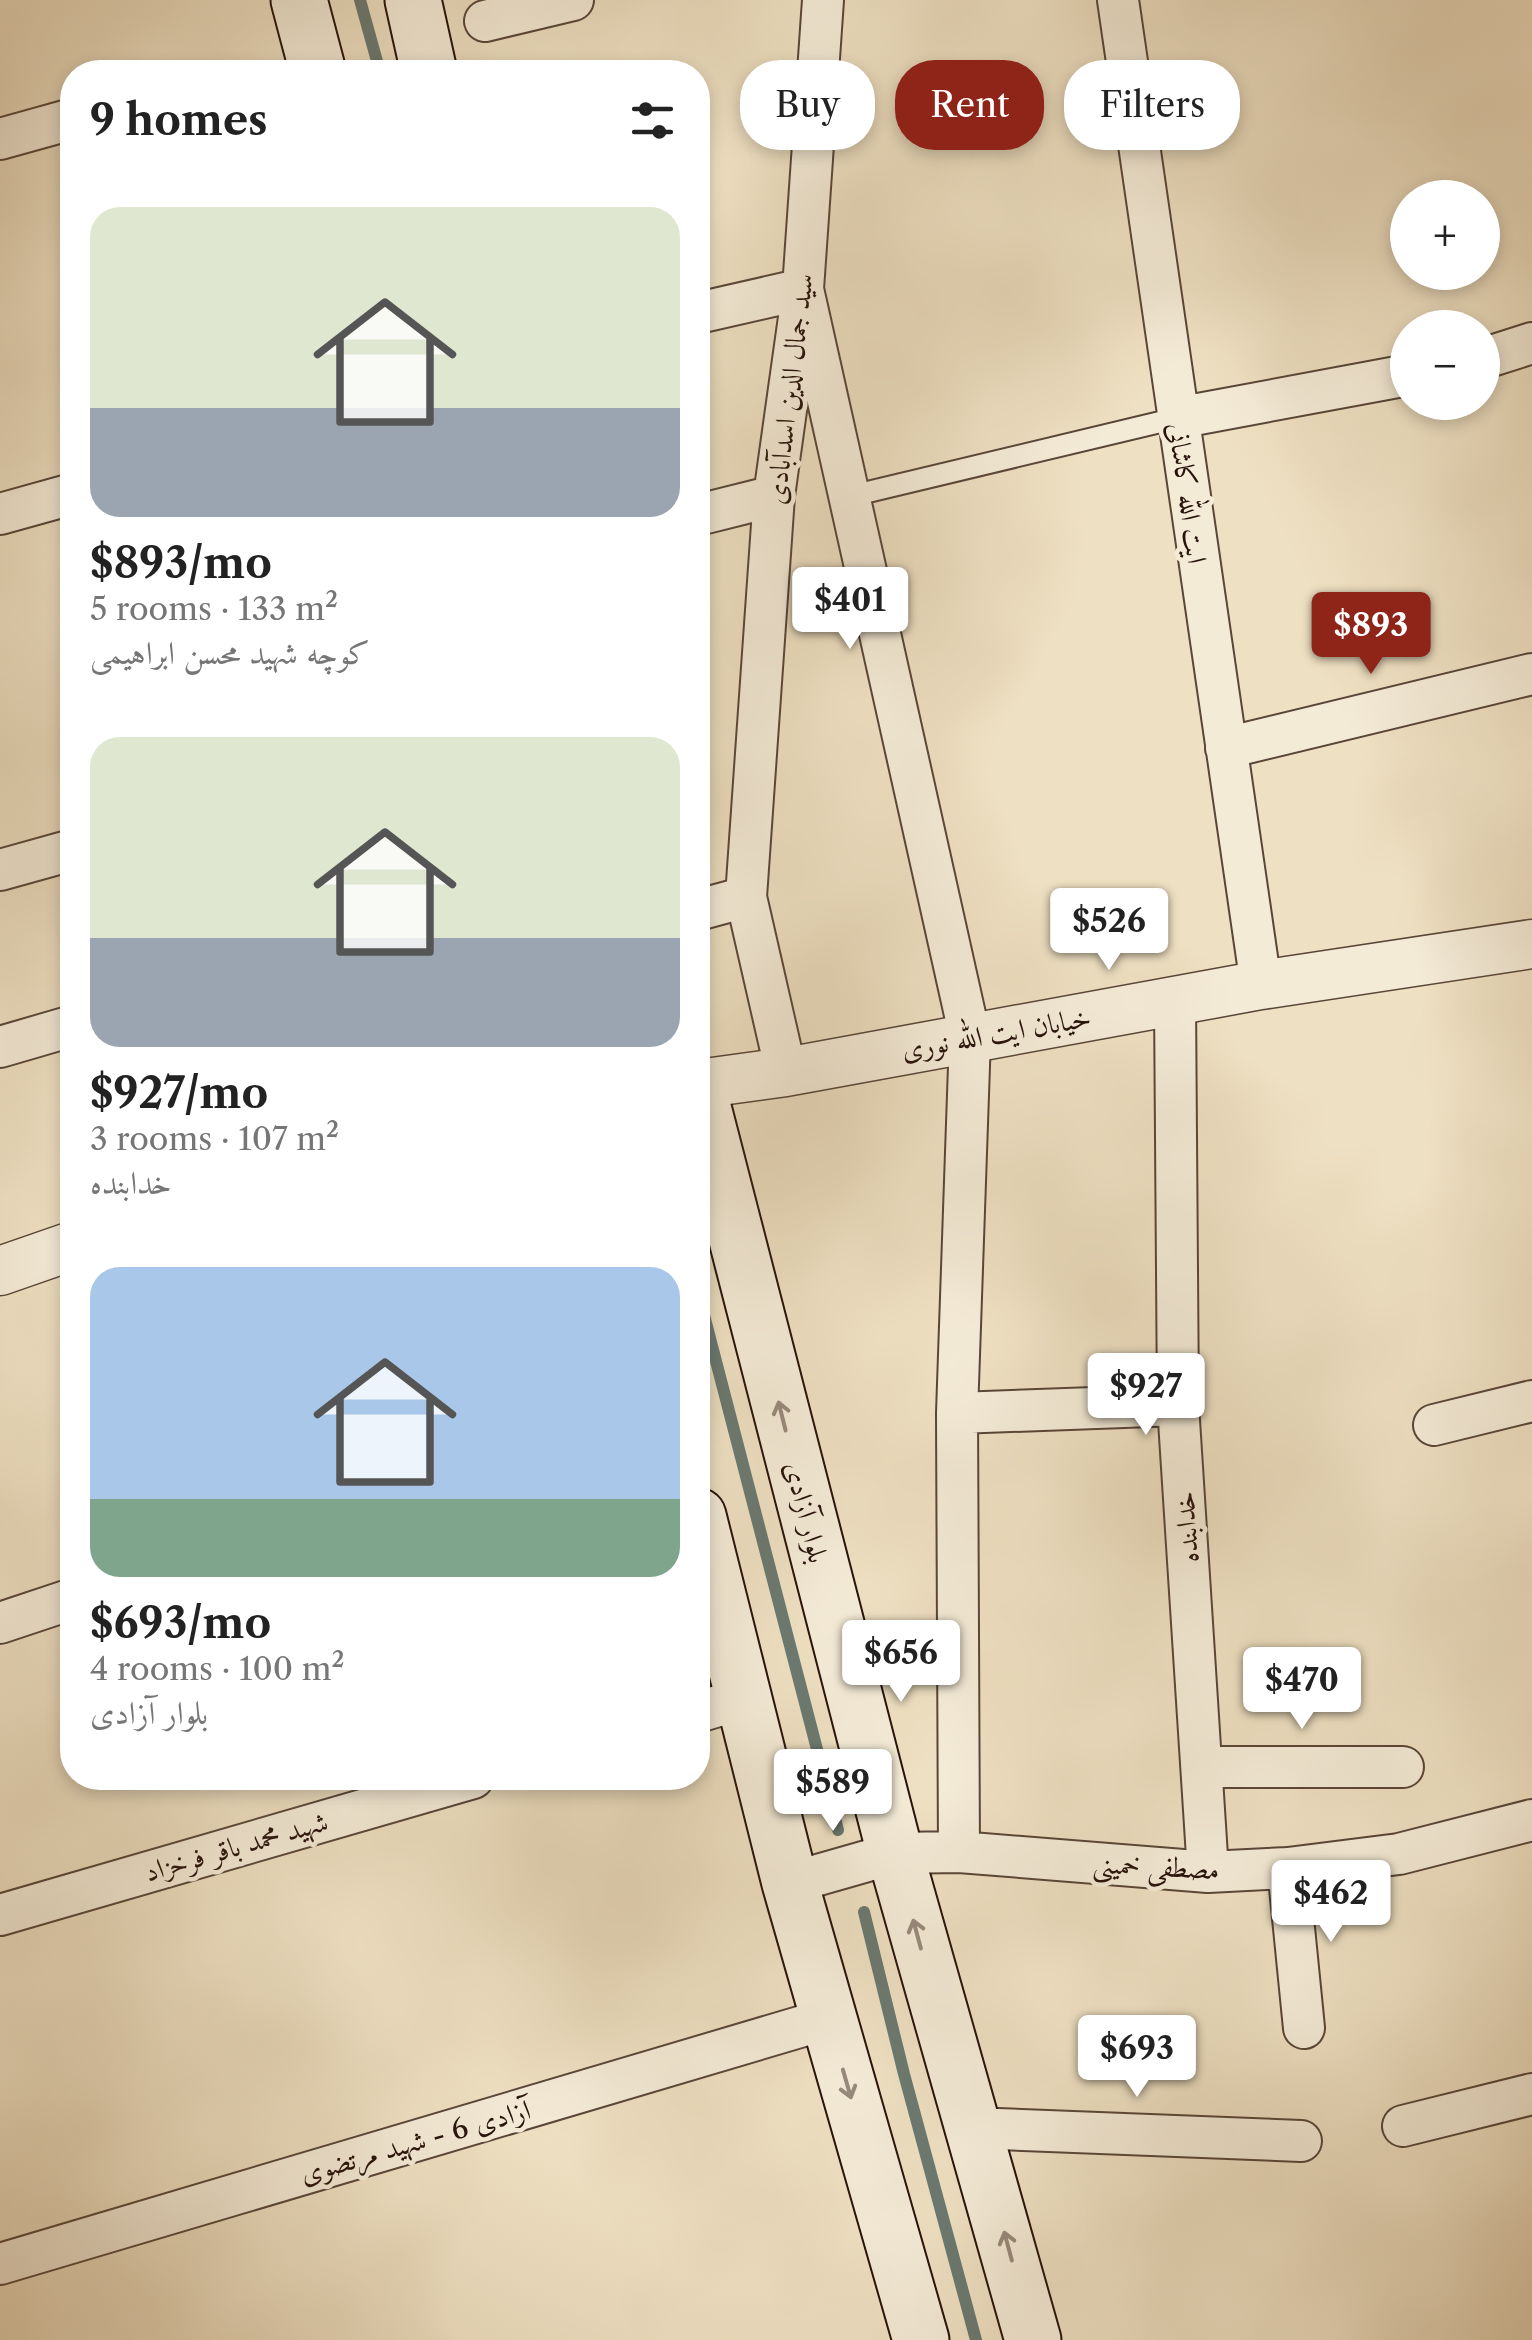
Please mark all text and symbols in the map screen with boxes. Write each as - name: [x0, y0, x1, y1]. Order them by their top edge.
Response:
- chip: Buy: [740, 60, 875, 150]
- chip: Rent: [895, 60, 1044, 150]
- chip: Filters: [1064, 60, 1240, 150]
- icon: filters: [625, 93, 680, 148]
- text: 9 homes: [90, 94, 268, 146]
- map controls: [1390, 180, 1500, 420]
- button: +: [1390, 180, 1500, 290]
- icon: home: [295, 272, 475, 452]
- street label: سید جمال الدین اسدآبادی: [758, 272, 820, 506]
- button: −: [1390, 310, 1500, 420]
- street label: ایت الله کاشانی: [1160, 420, 1219, 566]
- text: $893/mo: [90, 537, 272, 589]
- pin: $401: [791, 567, 909, 652]
- text: $401: [814, 580, 886, 619]
- text: 5 rooms · 133 m²: [90, 589, 338, 628]
- pin: $893: [1312, 592, 1430, 677]
- text: $893: [1334, 605, 1408, 644]
- text: کوچه شهید محسن ابراهیمی: [90, 633, 370, 672]
- icon: home: [295, 802, 475, 982]
- pin: $526: [1050, 888, 1168, 973]
- text: $526: [1072, 901, 1146, 940]
- street label: خیابان ایت الله نوری: [898, 996, 1094, 1067]
- text: $927/mo: [90, 1067, 268, 1119]
- text: 3 rooms · 107 m²: [90, 1119, 339, 1158]
- text: خدابنده: [90, 1163, 172, 1202]
- icon: home: [295, 1332, 475, 1512]
- pin: $927: [1087, 1353, 1205, 1438]
- text: $927: [1110, 1366, 1182, 1405]
- one-way arrow: [772, 1401, 791, 1432]
- street label: بلوار آزادی: [777, 1458, 836, 1567]
- street label: خدابنده: [1167, 1490, 1206, 1564]
- text: $693/mo: [90, 1597, 271, 1649]
- pin: $656: [842, 1620, 960, 1705]
- text: $656: [864, 1633, 938, 1672]
- pin: $470: [1243, 1647, 1361, 1732]
- text: 4 rooms · 100 m²: [90, 1649, 345, 1688]
- text: $470: [1265, 1660, 1339, 1699]
- text: بلوار آزادی: [90, 1693, 208, 1732]
- pin: $589: [774, 1749, 892, 1834]
- text: $589: [796, 1762, 870, 1801]
- street label: شهید محمد باقر فرخزاد: [140, 1804, 332, 1890]
- street label: مصطفی خمینی: [1092, 1846, 1220, 1890]
- pin: $462: [1272, 1860, 1390, 1945]
- text: $462: [1294, 1873, 1368, 1912]
- one-way arrow: [907, 1919, 926, 1950]
- pin: $693: [1078, 2015, 1196, 2100]
- text: $693: [1100, 2028, 1174, 2067]
- one-way arrow: [839, 2068, 857, 2099]
- street label: آزادی 6 - شهید مرتضوی: [296, 2091, 538, 2193]
- one-way arrow: [997, 2231, 1016, 2262]

